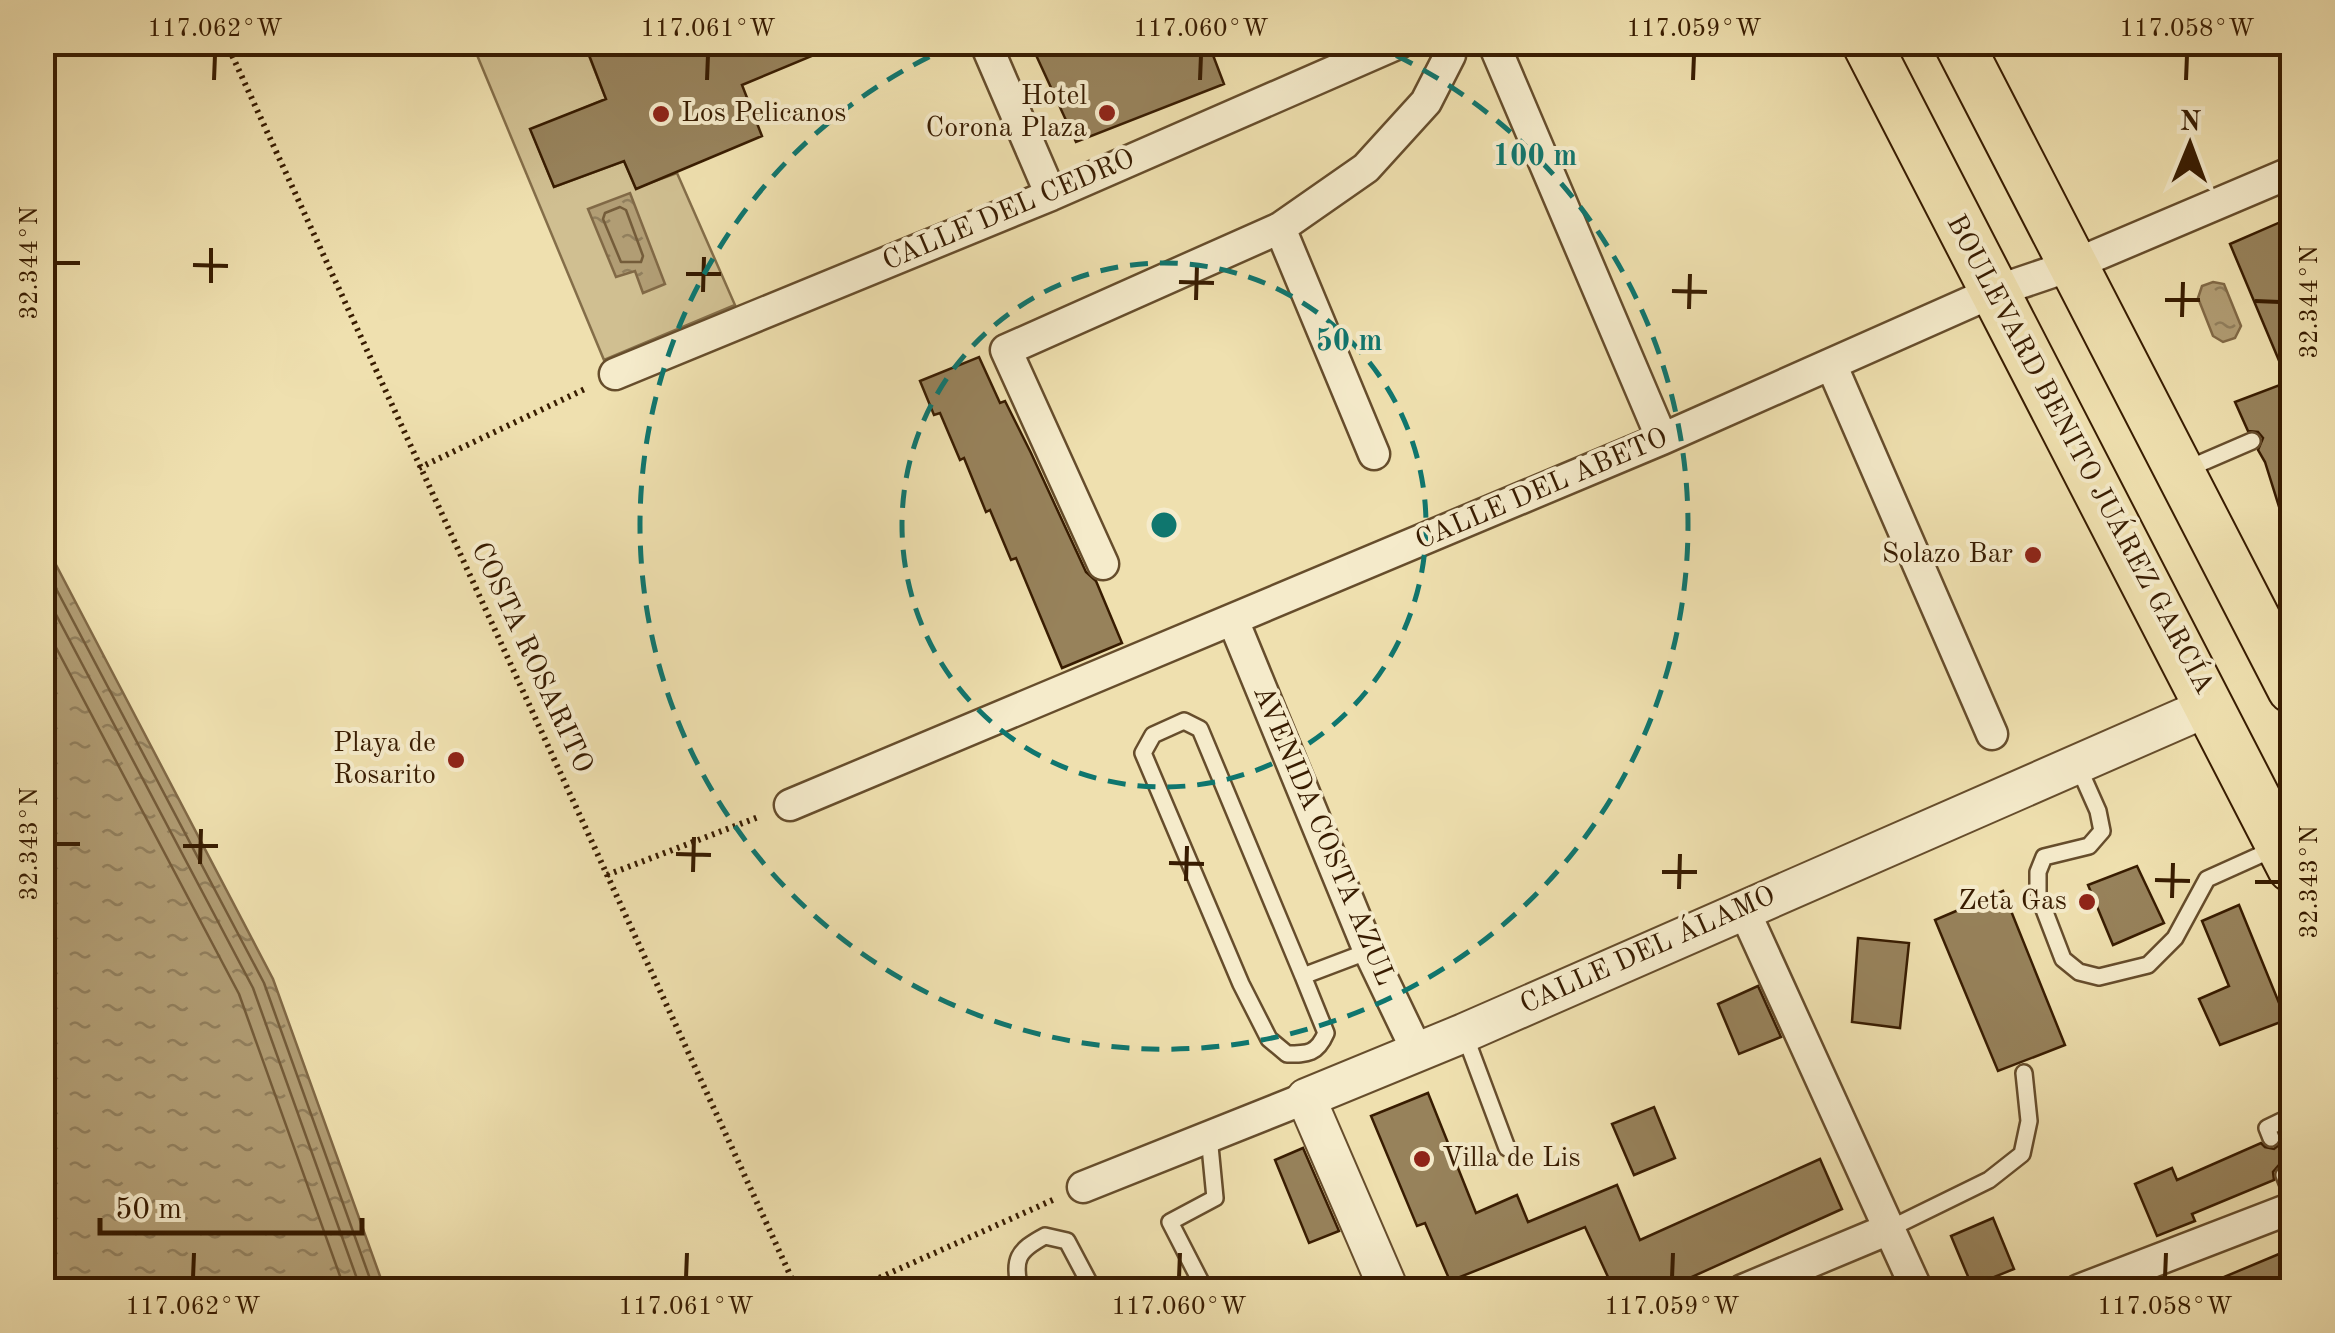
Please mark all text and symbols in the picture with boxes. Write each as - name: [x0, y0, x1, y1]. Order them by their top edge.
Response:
- text: 117.062°W: [147, 17, 283, 42]
- text: 117.061°W: [640, 17, 776, 42]
- text: 117.060°W: [1133, 17, 1269, 42]
- text: 117.059°W: [1626, 17, 1762, 42]
- text: 117.058°W: [2119, 17, 2255, 42]
- place label: Hotel Corona Plaza: [926, 83, 1087, 143]
- north arrow: [2140, 95, 2240, 195]
- place label: Los Pelicanos: [681, 100, 846, 128]
- marker: Hotel Corona Plaza: [1096, 102, 1118, 124]
- marker: Los Pelicanos: [650, 103, 672, 125]
- text: N: [2179, 109, 2202, 137]
- text: 100 m: [1493, 142, 1577, 172]
- street label: CALLE DEL CEDRO: [879, 145, 1139, 277]
- text: 32.344°N: [18, 206, 43, 320]
- street label: BOULEVARD BENITO JUÁREZ GARCÍA: [1940, 208, 2222, 699]
- text: 32.344°N: [2298, 245, 2323, 359]
- text: 50 m: [1315, 327, 1383, 357]
- street label: CALLE DEL ABETO: [1412, 424, 1672, 556]
- centre of rings: [1146, 507, 1182, 543]
- street label: COSTA ROSARITO: [465, 538, 597, 778]
- place label: Solazo Bar: [1882, 541, 2013, 569]
- marker: Solazo Bar: [2022, 544, 2044, 566]
- street label: AVENIDA COSTA AZUL: [1247, 682, 1399, 990]
- place label: Playa de Rosarito: [333, 730, 436, 790]
- marker: Playa de Rosarito: [445, 749, 467, 771]
- text: 32.343°N: [18, 787, 43, 901]
- text: 32.343°N: [2298, 825, 2323, 939]
- street label: CALLE DEL ÁLAMO: [1514, 878, 1780, 1020]
- place label: Zeta Gas: [1958, 888, 2067, 916]
- marker: Zeta Gas: [2076, 891, 2098, 913]
- place label: Villa de Lis: [1442, 1145, 1581, 1173]
- marker: Villa de Lis: [1411, 1148, 1433, 1170]
- scale bar: [100, 1173, 362, 1235]
- text: 50 m: [115, 1195, 182, 1225]
- text: 117.062°W: [125, 1295, 261, 1320]
- text: 117.061°W: [618, 1295, 754, 1320]
- text: 117.060°W: [1111, 1295, 1247, 1320]
- text: 117.059°W: [1604, 1295, 1740, 1320]
- text: 117.058°W: [2097, 1295, 2233, 1320]

